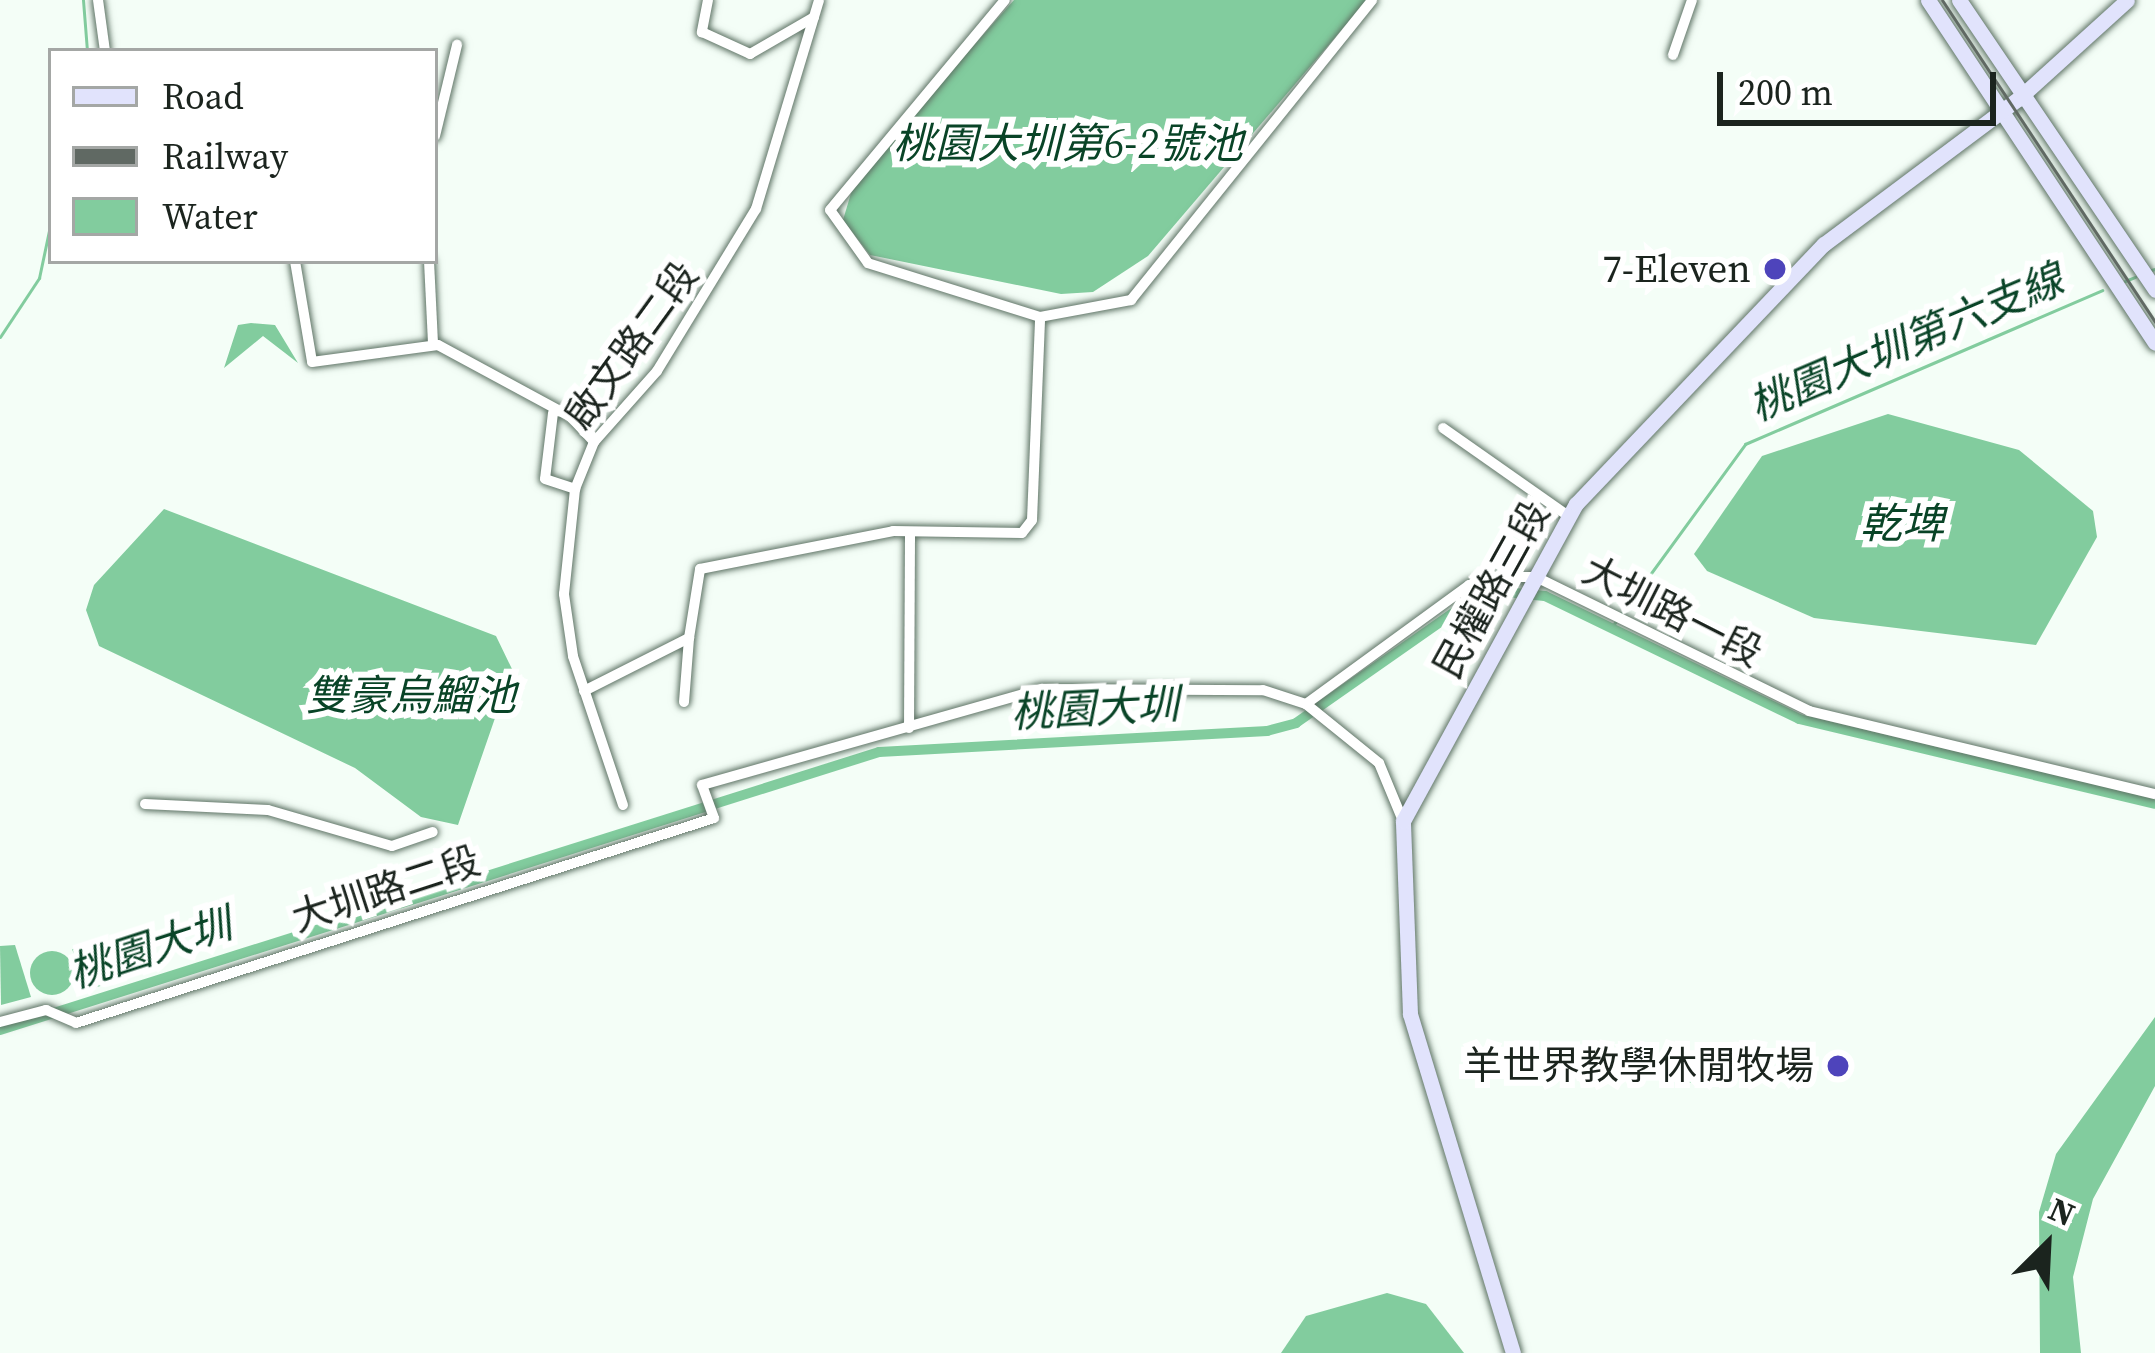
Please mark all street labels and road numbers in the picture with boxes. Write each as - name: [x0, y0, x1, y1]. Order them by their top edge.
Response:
- street label: 啟文路二段: [556, 253, 708, 439]
- street label: 民權路三段: [1424, 493, 1560, 687]
- street label: 大圳路一段: [1575, 547, 1769, 677]
- street label: 大圳路二段: [286, 838, 486, 942]

